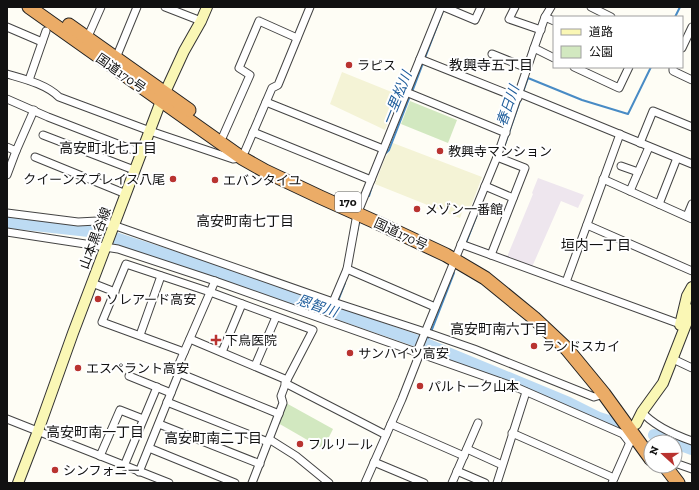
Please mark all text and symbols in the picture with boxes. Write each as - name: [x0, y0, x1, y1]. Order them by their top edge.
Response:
- legend: [553, 16, 683, 68]
- text: 道路: [589, 25, 613, 39]
- text: 公園: [589, 45, 613, 59]
- street label: 国道170号: [93, 50, 149, 96]
- district label: 教興寺五丁目: [449, 57, 533, 74]
- place label: ラピス: [357, 58, 396, 73]
- marker: ラピス: [344, 60, 354, 70]
- water label: 一里松川: [379, 67, 416, 127]
- water label: 春日川: [493, 81, 524, 129]
- district label: 高安町北七丁目: [59, 140, 157, 157]
- place label: 教興寺マンション: [448, 144, 552, 159]
- marker: 教興寺マンション: [435, 146, 445, 156]
- place label: クイーンズプレイス八尾: [23, 172, 165, 187]
- place label: エバンタイユ: [223, 173, 301, 188]
- marker: クイーンズプレイス八尾: [168, 174, 178, 184]
- marker: エバンタイユ: [210, 175, 220, 185]
- road number: 170: [335, 192, 361, 212]
- place label: メゾン一番館: [425, 202, 503, 217]
- marker: メゾン一番館: [412, 204, 422, 214]
- street label: 山本黒谷線: [76, 205, 114, 271]
- district label: 高安町南七丁目: [196, 213, 294, 230]
- street label: 国道170号: [372, 215, 430, 253]
- district label: 垣内一丁目: [561, 237, 631, 254]
- water label: 恩智川: [294, 291, 342, 322]
- place label: ソレアード高安: [106, 292, 196, 307]
- marker: ソレアード高安: [93, 294, 103, 304]
- district label: 高安町南六丁目: [450, 321, 548, 338]
- place label: 下鳥医院: [225, 333, 277, 348]
- marker: 下鳥医院: [210, 334, 222, 346]
- place label: ランドスカイ: [542, 339, 620, 354]
- marker: ランドスカイ: [529, 341, 539, 351]
- place label: サンハイツ高安: [358, 346, 449, 361]
- marker: サンハイツ高安: [345, 348, 355, 358]
- place label: エスペラント高安: [86, 361, 189, 376]
- marker: エスペラント高安: [73, 363, 83, 373]
- place label: パルトーク山本: [428, 379, 519, 394]
- marker: パルトーク山本: [415, 381, 425, 391]
- district label: 高安町南一丁目: [46, 424, 144, 441]
- district label: 高安町南二丁目: [164, 430, 262, 447]
- north arrow: [643, 434, 683, 474]
- place label: フルリール: [308, 437, 373, 452]
- marker: フルリール: [295, 439, 305, 449]
- text: N: [647, 444, 662, 457]
- place label: シンフォニー: [63, 463, 141, 478]
- marker: シンフォニー: [50, 465, 60, 475]

